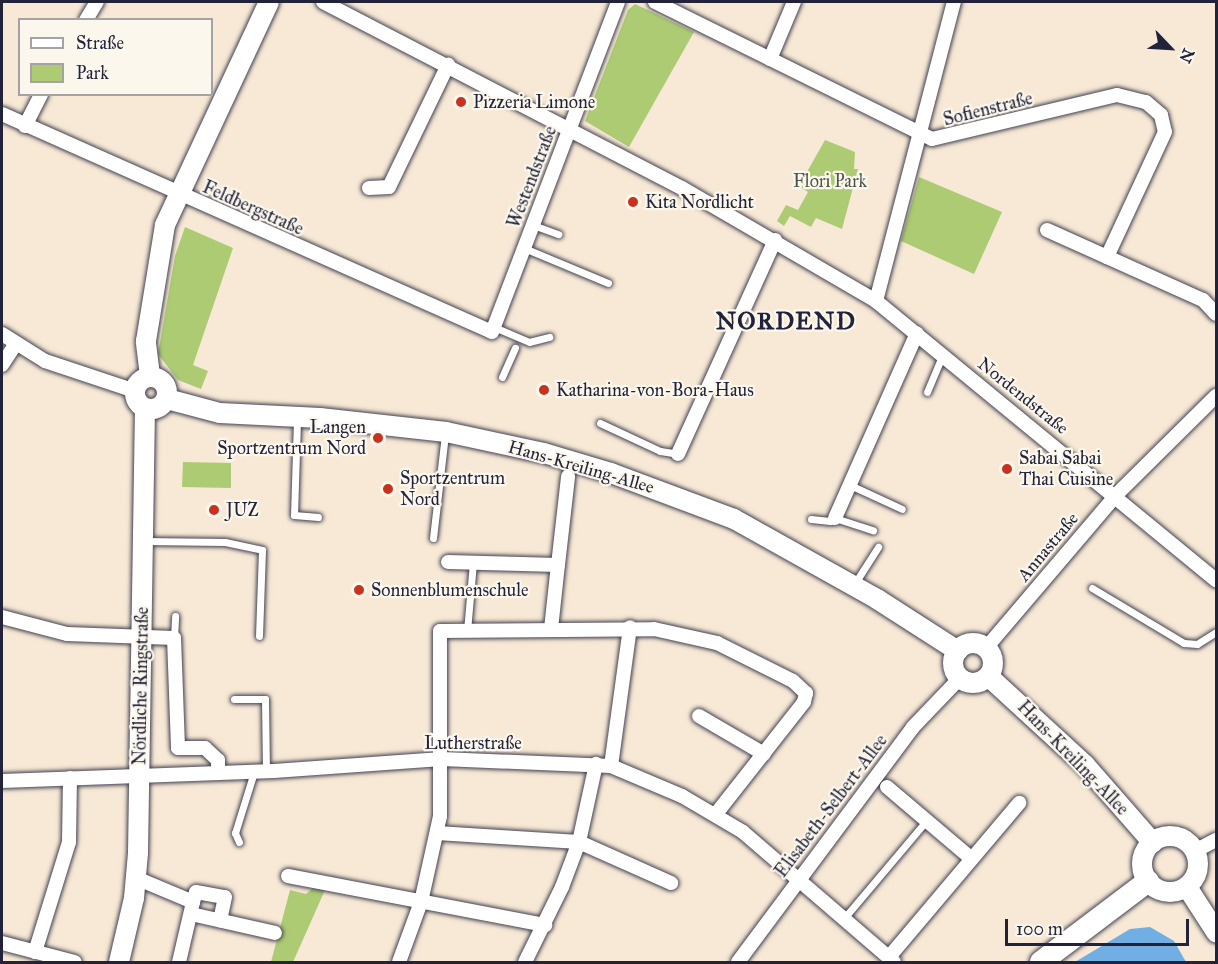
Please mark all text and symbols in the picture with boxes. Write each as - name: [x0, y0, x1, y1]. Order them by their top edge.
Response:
- legend: [18, 18, 213, 96]
- north arrow: [1140, 18, 1200, 78]
- text: Straße: [76, 32, 124, 54]
- text: N: [1175, 46, 1198, 66]
- text: Park: [76, 62, 109, 84]
- street label: Sofienstraße: [941, 87, 1035, 131]
- place label: Pizzeria Limone: [473, 91, 595, 113]
- marker: Pizzeria Limone: [454, 95, 468, 109]
- street label: Westendstraße: [503, 123, 561, 231]
- park label: Flori Park: [793, 170, 867, 192]
- street label: Feldbergstraße: [199, 176, 307, 240]
- place label: Kita Nordlicht: [645, 191, 754, 213]
- marker: Kita Nordlicht: [626, 195, 640, 209]
- district label: NORDEND: [716, 308, 856, 336]
- street label: Nordendstraße: [973, 353, 1073, 439]
- place label: Katharina-von-Bora-Haus: [556, 379, 754, 401]
- marker: Katharina-von-Bora-Haus: [537, 383, 551, 397]
- place label: Langen Sportzentrum Nord: [217, 417, 366, 460]
- marker: Langen Sportzentrum Nord: [371, 431, 385, 445]
- street label: Hans-Kreiling-Allee: [506, 436, 656, 498]
- place label: Sabai Sabai Thai Cuisine: [1019, 448, 1113, 490]
- marker: Sabai Sabai Thai Cuisine: [1000, 462, 1014, 476]
- place label: Sportzentrum Nord: [400, 468, 505, 510]
- marker: Sportzentrum Nord: [381, 482, 395, 496]
- place label: JUZ: [226, 499, 259, 521]
- marker: JUZ: [207, 503, 221, 517]
- street label: Annastraße: [1013, 508, 1083, 586]
- place label: Sonnenblumenschule: [371, 579, 528, 601]
- marker: Sonnenblumenschule: [352, 583, 366, 597]
- street label: Nördliche Ringstraße: [129, 607, 153, 765]
- street label: Hans-Kreiling-Allee: [1013, 696, 1133, 820]
- street label: Elisabeth-Selbert-Allee: [770, 730, 892, 882]
- street label: Lutherstraße: [424, 732, 522, 754]
- scale bar: [1008, 907, 1192, 945]
- text: 100 m: [1016, 918, 1063, 940]

